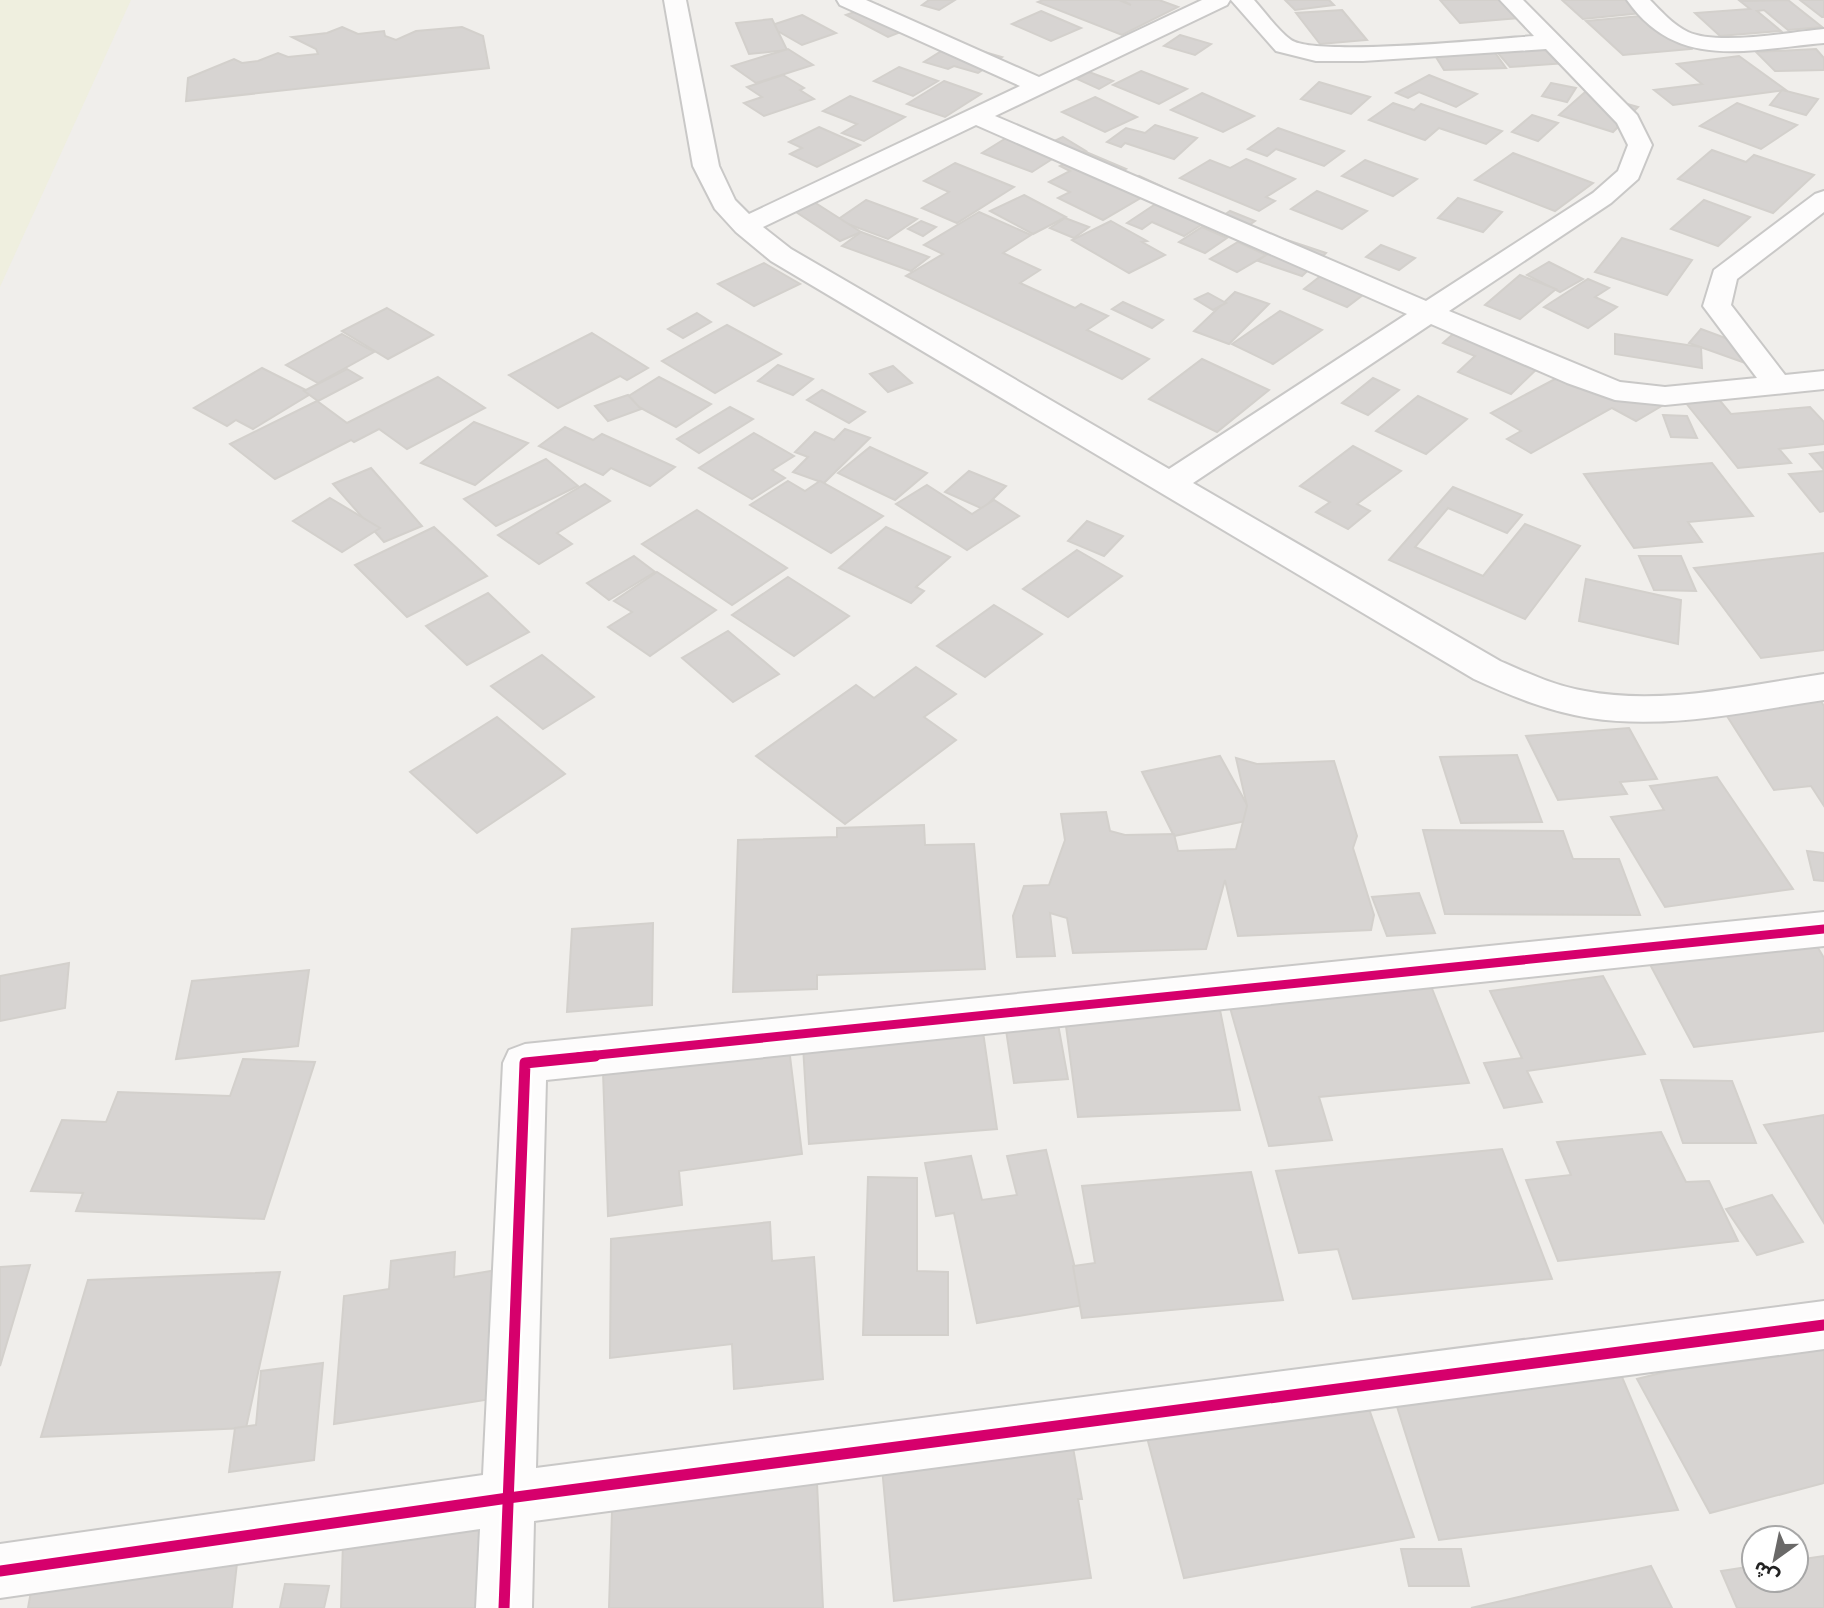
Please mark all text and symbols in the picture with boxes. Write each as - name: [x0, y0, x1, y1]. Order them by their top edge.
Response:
- north arrow: [1740, 1524, 1810, 1594]
- text: ش: [1749, 1554, 1784, 1589]

